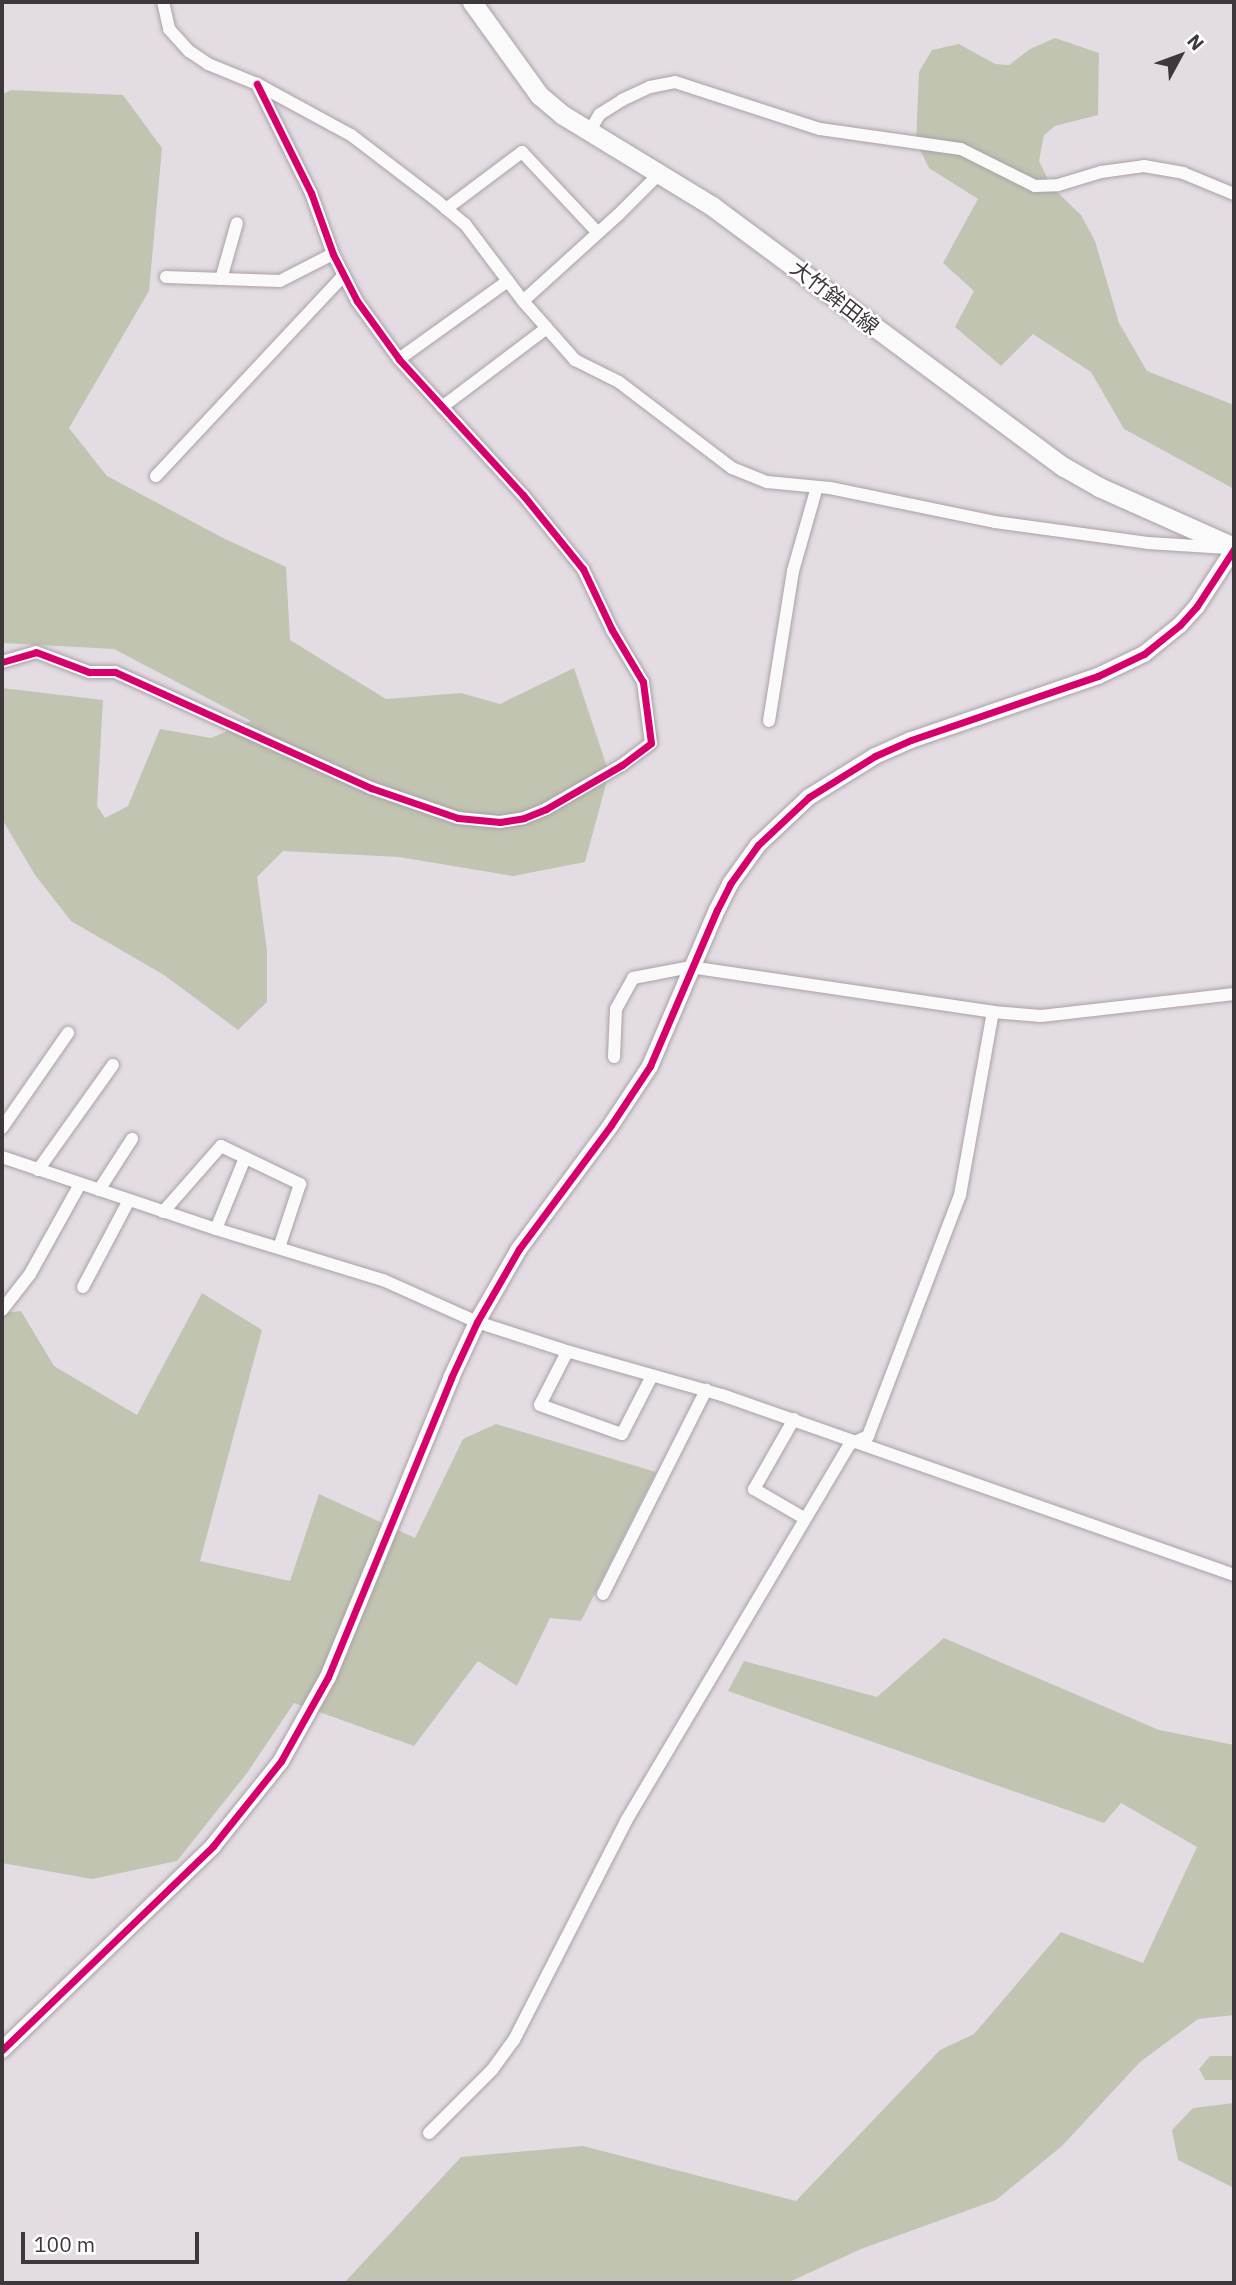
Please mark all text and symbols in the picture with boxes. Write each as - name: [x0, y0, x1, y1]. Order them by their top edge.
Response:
- north arrow: [1145, 21, 1215, 91]
- text: N: [1182, 29, 1209, 55]
- street label: 大竹鉾田線: [786, 255, 884, 339]
- scale bar: [24, 2218, 203, 2262]
- text: 100 m: [34, 2230, 95, 2258]

